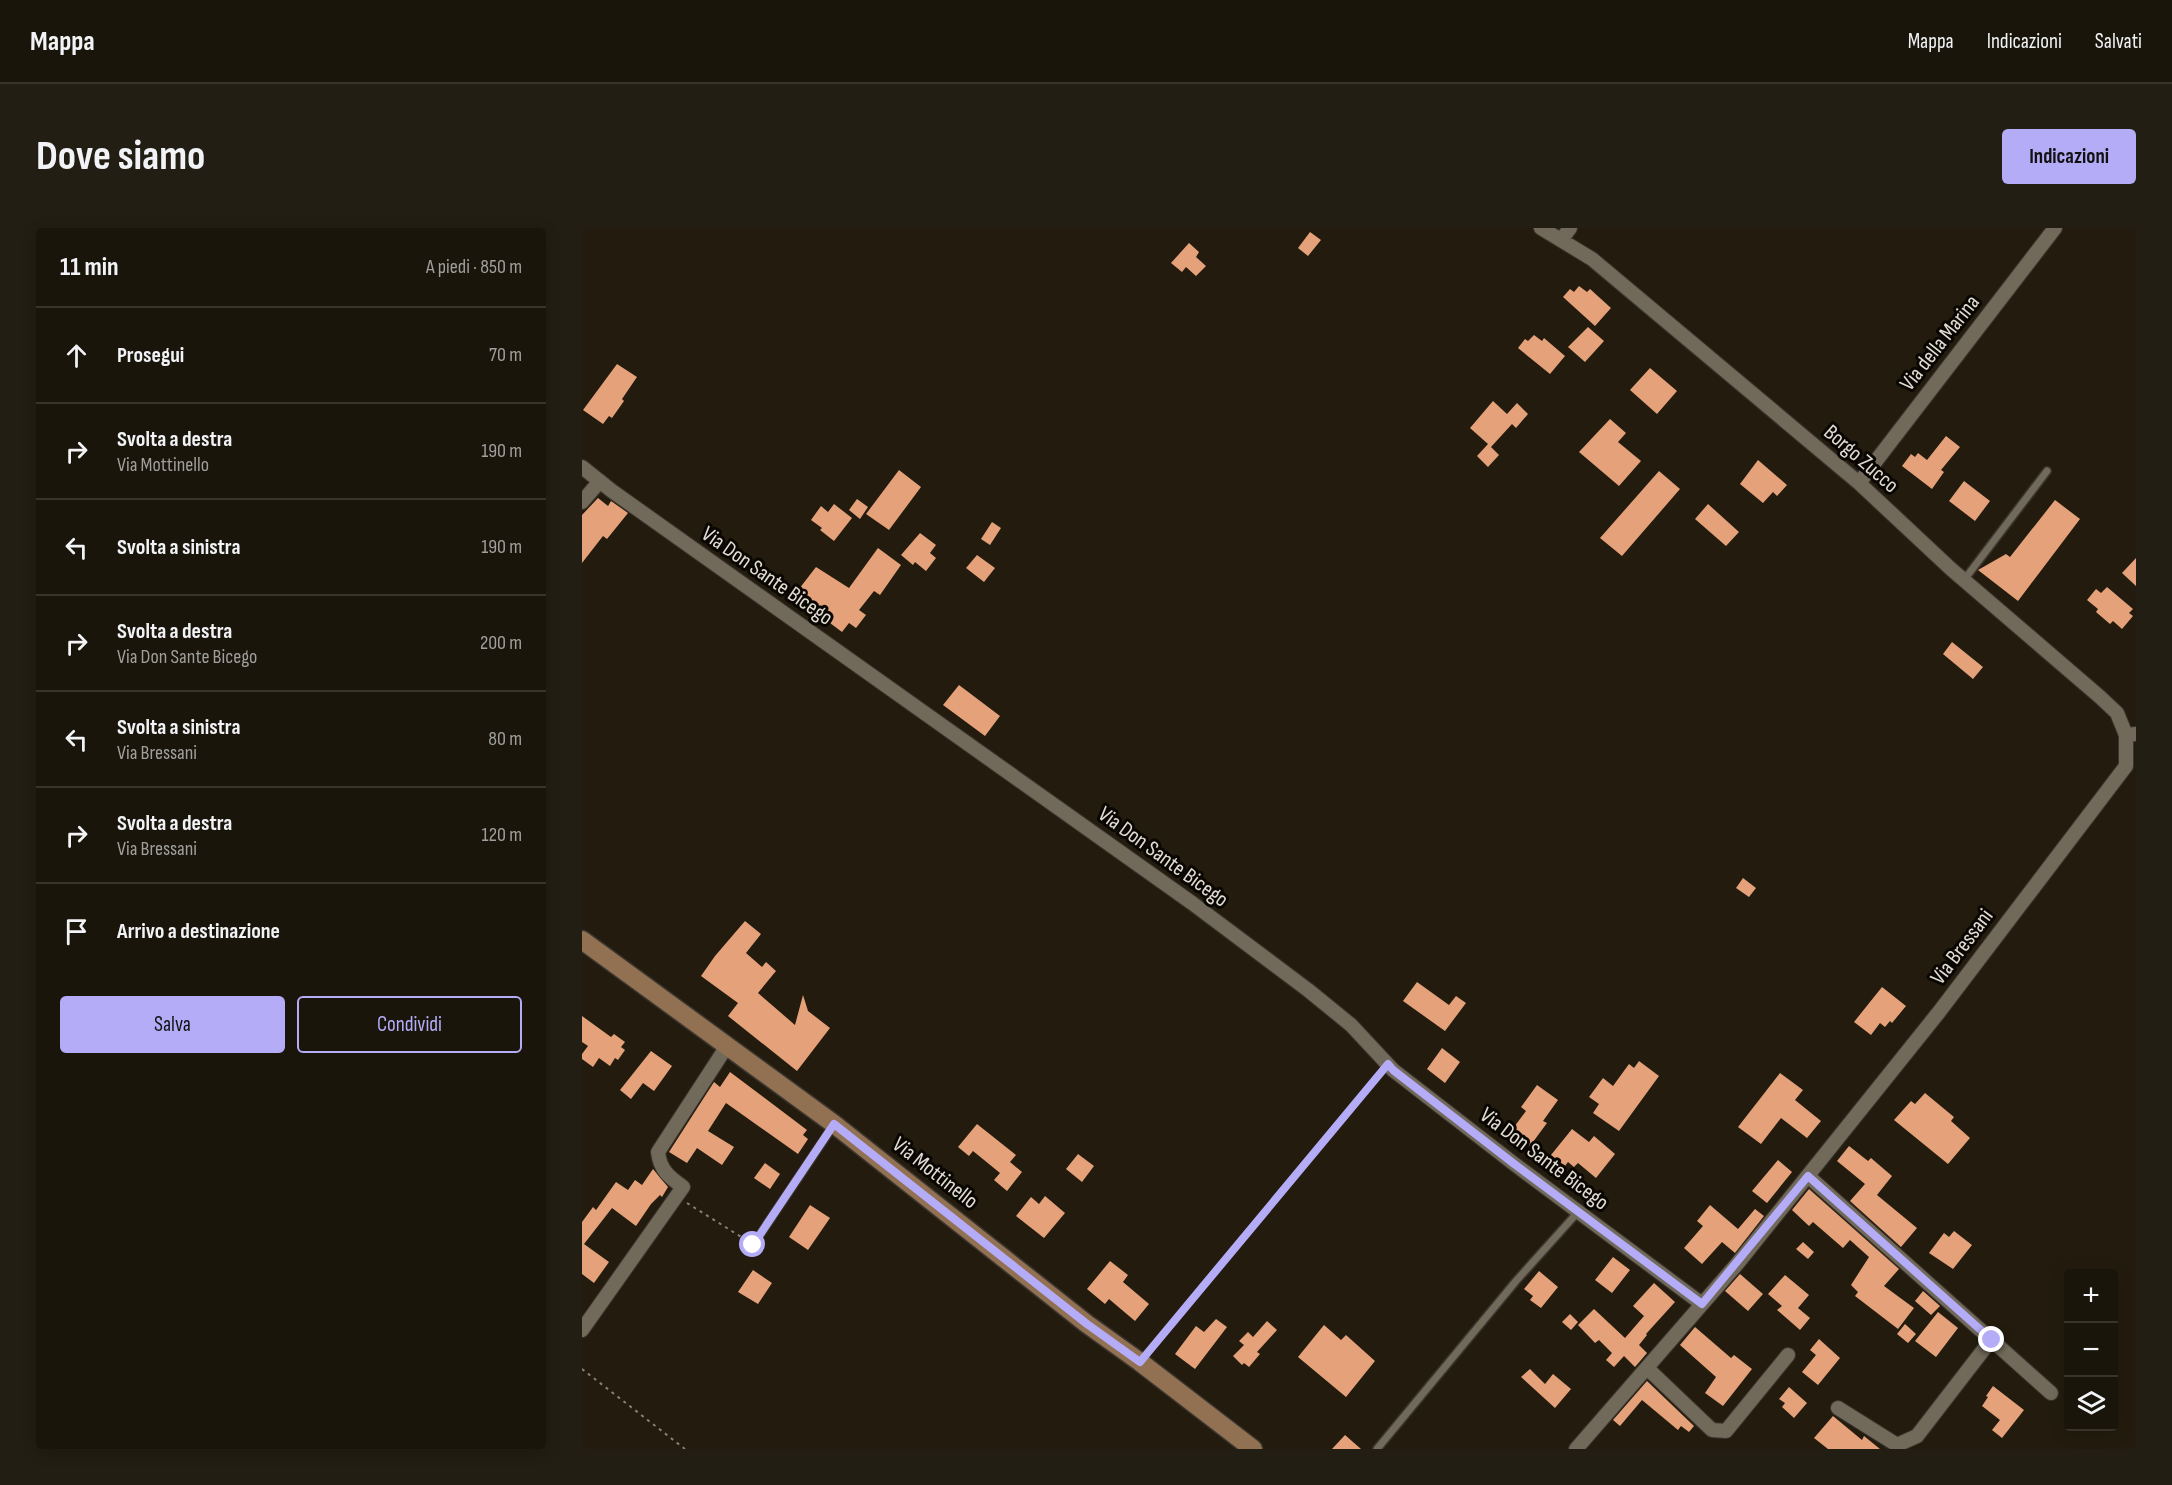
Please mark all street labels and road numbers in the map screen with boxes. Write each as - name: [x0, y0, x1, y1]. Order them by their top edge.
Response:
- street label: Via della Marina: [1894, 290, 1986, 396]
- street label: Borgo Zucco: [1818, 419, 1904, 499]
- street label: Via Don Sante Bicego: [696, 521, 838, 631]
- street label: Via Don Sante Bicego: [1093, 801, 1233, 913]
- street label: Via Bressani: [1925, 904, 1999, 990]
- street label: Via Don Sante Bicego: [1474, 1102, 1614, 1216]
- street label: Via Mottinello: [887, 1131, 983, 1215]

